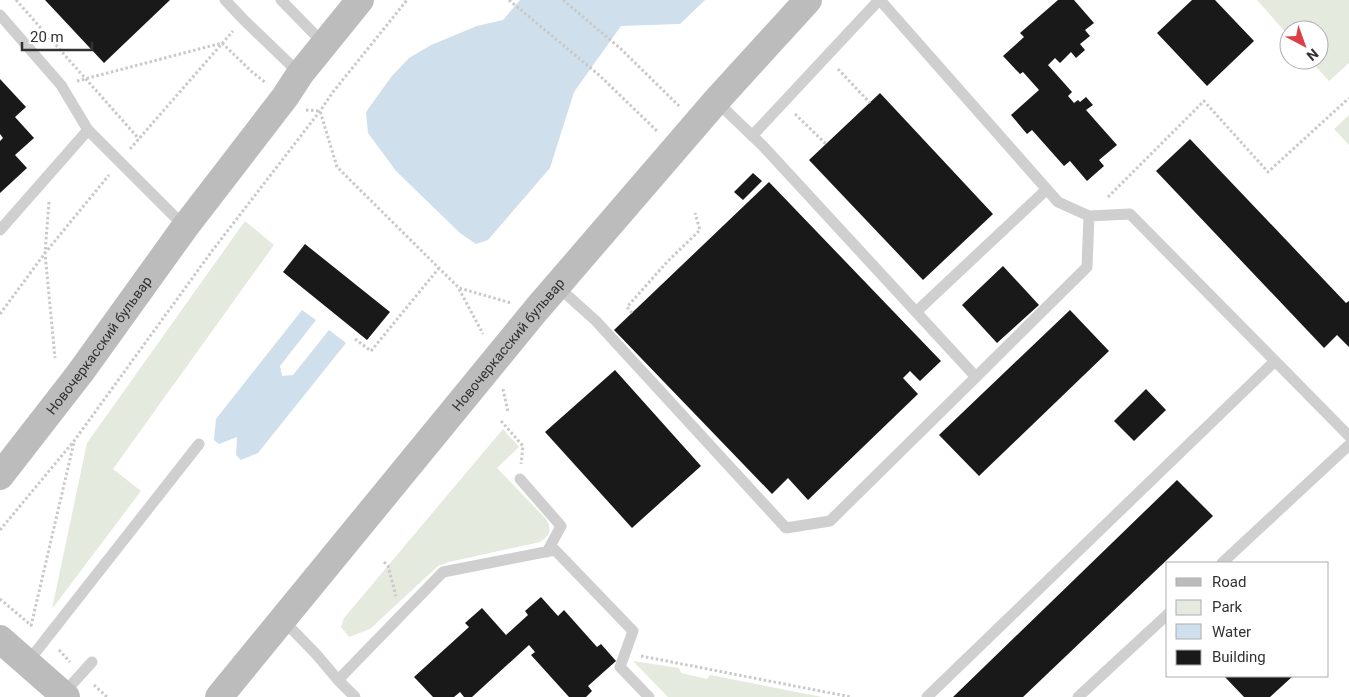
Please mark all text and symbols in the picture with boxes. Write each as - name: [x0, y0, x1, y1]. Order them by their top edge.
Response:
- scale bar: [22, 20, 92, 52]
- north arrow: [1279, 20, 1329, 70]
- text: 20 m: [30, 28, 64, 46]
- text: N: [1304, 46, 1322, 64]
- street label: Новочеркасский бульвар: [43, 273, 155, 417]
- street label: Новочеркасский бульвар: [449, 275, 568, 414]
- legend: [1166, 562, 1329, 677]
- text: Road: [1212, 573, 1246, 591]
- text: Park: [1212, 598, 1243, 616]
- text: Water: [1212, 623, 1251, 641]
- text: Building: [1212, 648, 1266, 666]

